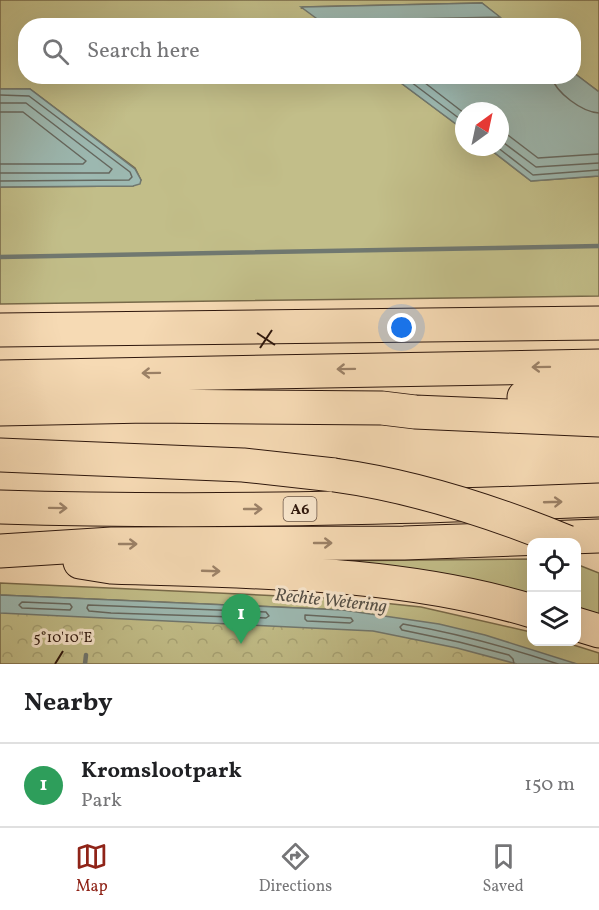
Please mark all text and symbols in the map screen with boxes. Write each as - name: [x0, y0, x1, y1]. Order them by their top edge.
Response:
- search box: [18, 18, 581, 84]
- icon: search: [39, 35, 72, 68]
- text: Search here: [87, 36, 200, 67]
- north arrow: [455, 102, 509, 156]
- your location: [387, 313, 416, 342]
- one-way arrow: [531, 361, 551, 373]
- one-way arrow: [336, 364, 356, 375]
- one-way arrow: [141, 368, 161, 379]
- one-way arrow: [543, 496, 563, 508]
- road number: A6: [284, 497, 316, 521]
- one-way arrow: [48, 502, 68, 514]
- one-way arrow: [243, 503, 263, 515]
- one-way arrow: [313, 537, 333, 549]
- one-way arrow: [118, 538, 138, 550]
- map controls: [527, 538, 581, 646]
- button: locate: [527, 538, 581, 592]
- one-way arrow: [201, 565, 221, 576]
- water label: Rechte Wetering: [274, 583, 388, 620]
- button: layers: [527, 592, 581, 646]
- pin: 1: [222, 594, 260, 644]
- text: 5°10'10"E: [33, 628, 93, 649]
- text: Nearby: [24, 685, 113, 721]
- text: Kromslootpark: [81, 756, 242, 787]
- text: 1: [39, 771, 48, 799]
- text: 150 m: [524, 771, 575, 799]
- text: Park: [81, 787, 122, 815]
- tab: Map: [75, 840, 108, 898]
- tab: Directions: [259, 840, 332, 898]
- tab: Saved: [483, 840, 524, 898]

